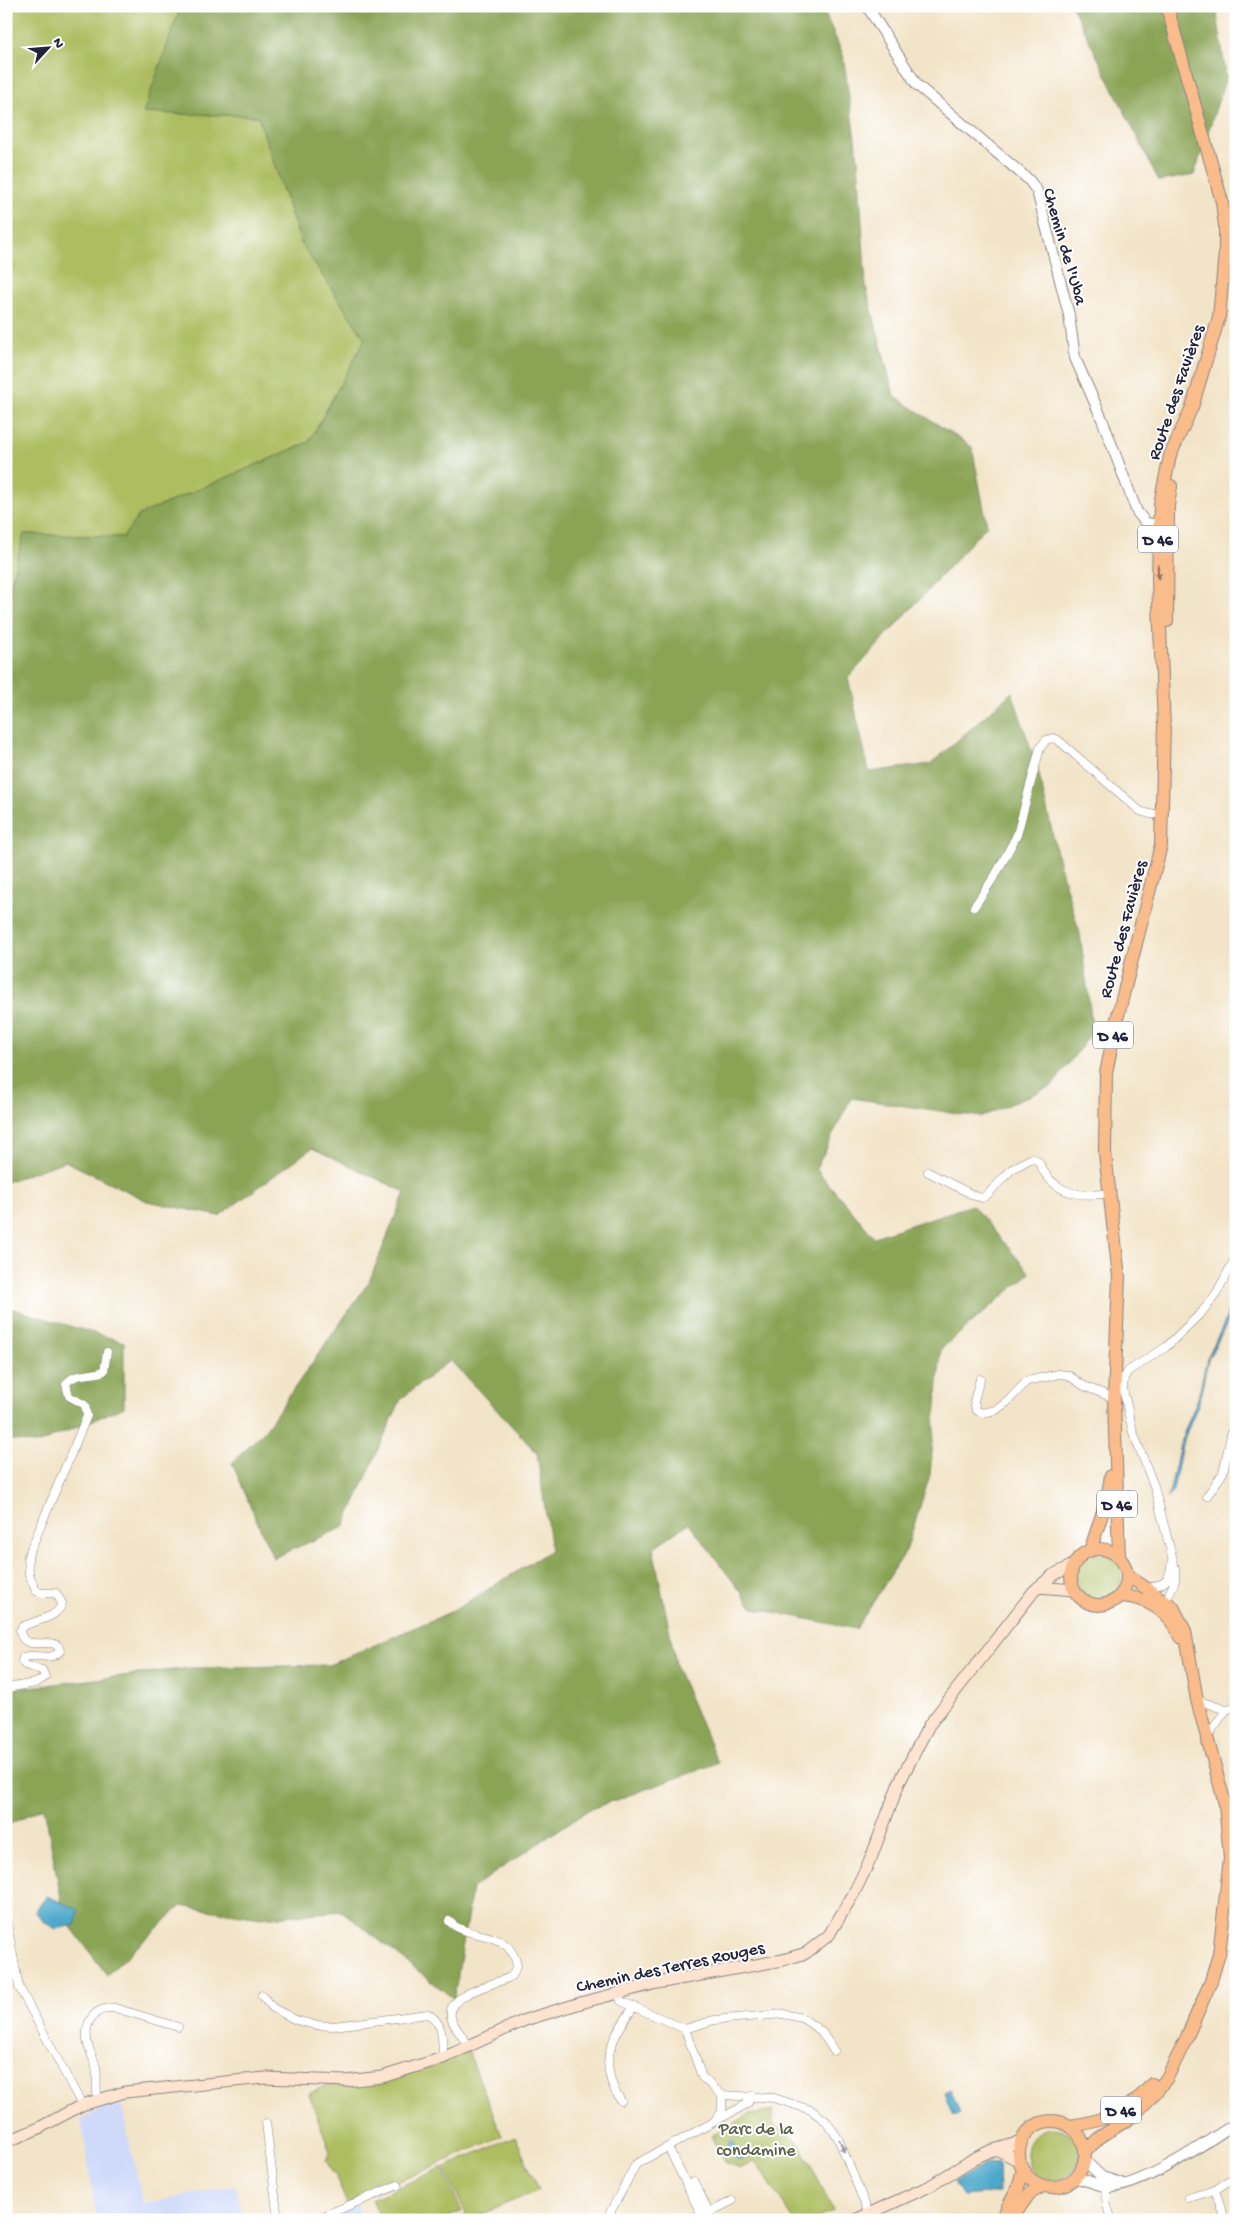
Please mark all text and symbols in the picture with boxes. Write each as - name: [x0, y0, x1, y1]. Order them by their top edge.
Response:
- north arrow: [22, 22, 72, 72]
- text: N: [48, 36, 67, 51]
- street label: Chemin de l'Uba: [1037, 186, 1091, 309]
- street label: Route des Favières: [1144, 321, 1211, 463]
- road number: D 46: [1138, 526, 1178, 552]
- one-way arrow: [1154, 564, 1162, 580]
- street label: Route des Favières: [1096, 857, 1153, 1001]
- road number: D 46: [1093, 1022, 1133, 1048]
- road number: D 46: [1097, 1490, 1137, 1518]
- street label: Chemin des Terres Rouges: [575, 1938, 768, 1999]
- road number: D 46: [1101, 2096, 1141, 2124]
- park label: Parc de la condamine: [716, 2120, 796, 2162]
- one-way arrow: [838, 2139, 846, 2154]

